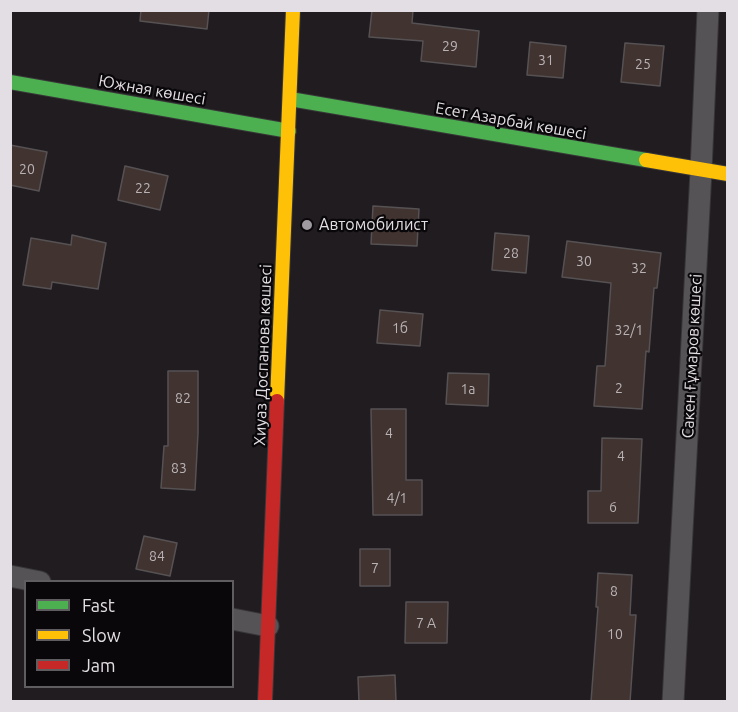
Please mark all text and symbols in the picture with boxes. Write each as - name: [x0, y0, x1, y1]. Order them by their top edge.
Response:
- house number: 29: [442, 38, 458, 54]
- house number: 31: [538, 52, 554, 68]
- house number: 25: [635, 56, 651, 72]
- street label: Южная көшесі: [97, 71, 207, 109]
- street label: Есет Азарбай көшесі: [434, 98, 588, 144]
- house number: 20: [19, 161, 35, 177]
- house number: 22: [135, 180, 151, 196]
- place label: Автомобилист: [319, 215, 428, 235]
- marker: Автомобилист: [300, 218, 314, 232]
- house number: 28: [503, 245, 519, 261]
- house number: 30: [576, 253, 592, 269]
- house number: 32: [631, 260, 647, 276]
- street label: Хиуаз Доспанова көшесі: [250, 264, 276, 446]
- street label: Сакен Ғұмаров көшесі: [678, 273, 706, 439]
- house number: 1б: [392, 320, 408, 336]
- house number: 32/1: [615, 322, 643, 338]
- house number: 2: [615, 380, 623, 396]
- house number: 1а: [460, 381, 476, 397]
- house number: 82: [175, 390, 191, 406]
- house number: 4: [385, 425, 393, 441]
- house number: 4: [617, 448, 625, 464]
- house number: 83: [171, 460, 187, 476]
- house number: 4/1: [387, 490, 407, 506]
- house number: 6: [609, 499, 617, 515]
- house number: 84: [149, 548, 165, 564]
- house number: 7: [371, 560, 379, 576]
- legend: [24, 580, 234, 688]
- house number: 8: [610, 583, 618, 599]
- text: Fast: [82, 595, 115, 615]
- house number: 7 А: [416, 615, 436, 631]
- text: Slow: [82, 625, 121, 645]
- house number: 10: [607, 626, 623, 642]
- text: Jam: [82, 655, 116, 675]

